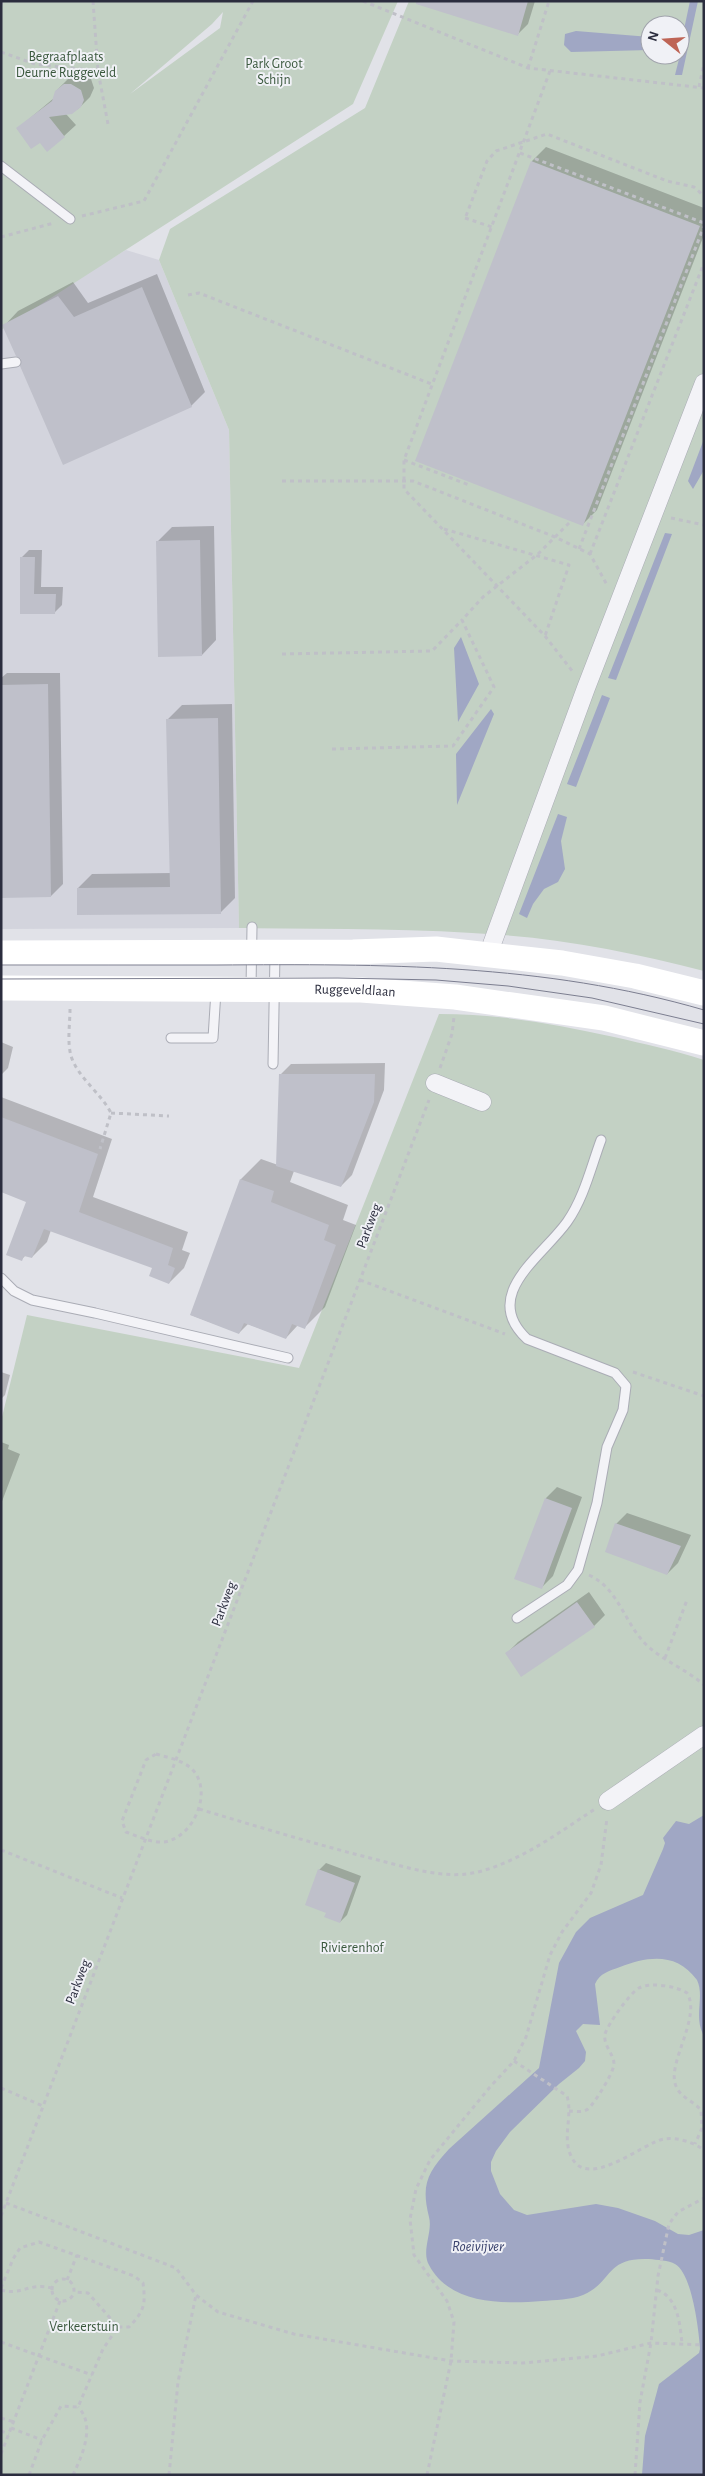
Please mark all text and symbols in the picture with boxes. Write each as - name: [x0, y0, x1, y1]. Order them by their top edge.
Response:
- north arrow: [640, 15, 690, 65]
- text: N: [645, 30, 662, 43]
- park label: Begraafplaats Deurne Ruggeveld: [16, 50, 116, 80]
- park label: Park Groot Schijn: [245, 57, 303, 87]
- street label: Ruggeveldlaan: [314, 983, 396, 1000]
- street label: Parkweg: [354, 1202, 384, 1250]
- street label: Parkweg: [209, 1580, 239, 1628]
- park label: Rivierenhof: [320, 1941, 384, 1955]
- street label: Parkweg: [63, 1958, 93, 2006]
- water label: Roeivijver: [452, 2239, 505, 2254]
- park label: Verkeerstuin: [49, 2320, 119, 2334]

